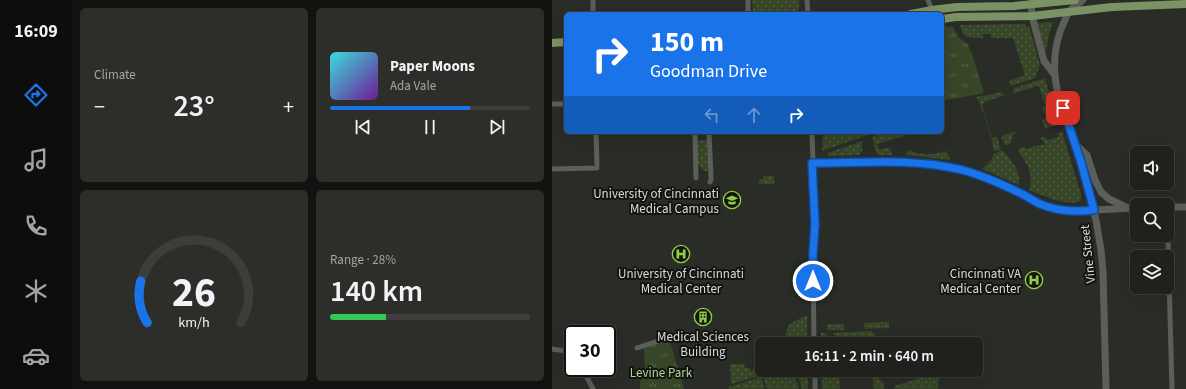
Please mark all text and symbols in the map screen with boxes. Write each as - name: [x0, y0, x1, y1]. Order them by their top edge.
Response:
- text: 16:09: [14, 19, 58, 44]
- text: 150 m: [650, 22, 724, 62]
- icon: right: [584, 28, 636, 80]
- text: Paper Moons: [390, 56, 475, 77]
- text: Goodman Drive: [650, 59, 767, 84]
- text: Climate: [94, 66, 136, 84]
- text: Ada Vale: [390, 77, 436, 95]
- icon: directions: [22, 81, 50, 109]
- text: 23°: [173, 85, 215, 128]
- text: −: [94, 91, 105, 123]
- text: +: [283, 91, 294, 123]
- pin: [1046, 91, 1080, 125]
- icon: arrive: [1052, 97, 1074, 119]
- icon: left: [701, 104, 723, 126]
- icon: ahead: [743, 104, 765, 126]
- icon: right: [785, 104, 807, 126]
- icon: previous: [352, 116, 374, 138]
- icon: pause: [419, 116, 441, 138]
- icon: next: [486, 116, 508, 138]
- icon: music: [22, 146, 50, 174]
- map controls: [1130, 146, 1174, 294]
- button: sound: [1130, 146, 1174, 190]
- place label: University of Cincinnati Medical Campus: [593, 185, 720, 218]
- school or university icon: University of Cincinnati Medical Campus: [722, 190, 742, 210]
- button: search: [1130, 198, 1174, 242]
- icon: phone: [22, 212, 50, 240]
- street label: Vine Street: [1076, 223, 1100, 284]
- hospital icon: University of Cincinnati Medical Center: [671, 244, 691, 264]
- button: layers: [1130, 250, 1174, 294]
- text: Range · 28%: [330, 251, 396, 269]
- position arrow: [792, 260, 834, 302]
- text: 26: [172, 263, 216, 323]
- place label: University of Cincinnati Medical Center: [618, 265, 744, 298]
- place label: Cincinnati VA Medical Center: [940, 265, 1022, 298]
- text: 140 km: [330, 270, 423, 313]
- hospital icon: Cincinnati VA Medical Center: [1024, 270, 1044, 290]
- icon: climate: [22, 277, 50, 305]
- building icon: Medical Sciences Building: [693, 307, 713, 327]
- text: km/h: [178, 312, 210, 333]
- speed limit sign: 30: [564, 325, 616, 377]
- place label: Medical Sciences Building: [657, 328, 749, 361]
- icon: car: [22, 342, 50, 370]
- text: 16:11 · 2 min · 640 m: [804, 346, 934, 367]
- park label: Levine Park: [630, 364, 693, 382]

